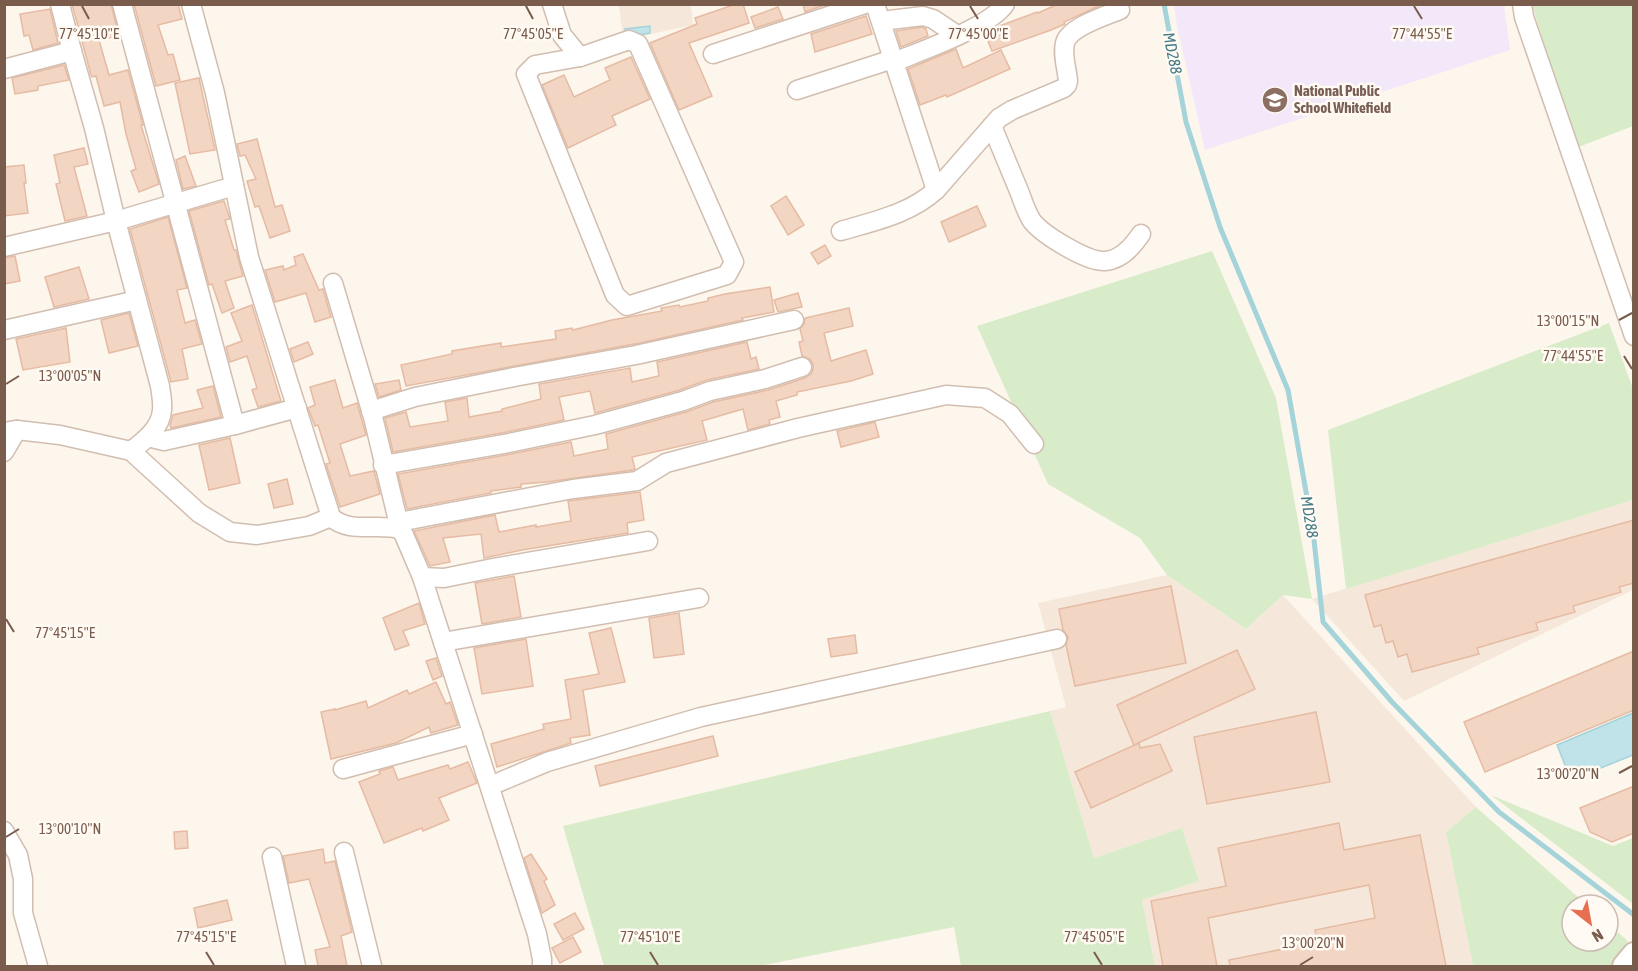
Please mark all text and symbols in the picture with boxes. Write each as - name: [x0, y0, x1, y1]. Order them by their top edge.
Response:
- text: 77°45'10"E: [59, 25, 120, 42]
- text: 77°45'05"E: [503, 25, 564, 42]
- text: 77°45'00"E: [948, 25, 1009, 42]
- text: 77°44'55"E: [1392, 25, 1453, 42]
- water label: MD288: [1160, 31, 1186, 76]
- place label: National Public School Whitefield: [1294, 82, 1391, 116]
- school or university icon: National Public School Whitefield: [1260, 85, 1290, 115]
- text: 13°00'15"N: [1537, 312, 1599, 329]
- text: 77°44'55"E: [1543, 347, 1604, 364]
- text: 13°00'05"N: [39, 367, 101, 384]
- water label: MD288: [1298, 495, 1322, 540]
- text: 77°45'15"E: [35, 624, 96, 641]
- text: 13°00'20"N: [1537, 765, 1599, 782]
- text: 13°00'10"N: [39, 820, 101, 837]
- north arrow: [1560, 893, 1620, 953]
- text: N: [1589, 926, 1606, 946]
- text: 77°45'15"E: [176, 928, 237, 945]
- text: 77°45'10"E: [620, 928, 681, 945]
- text: 77°45'05"E: [1064, 928, 1125, 945]
- text: 13°00'20"N: [1282, 934, 1344, 951]

